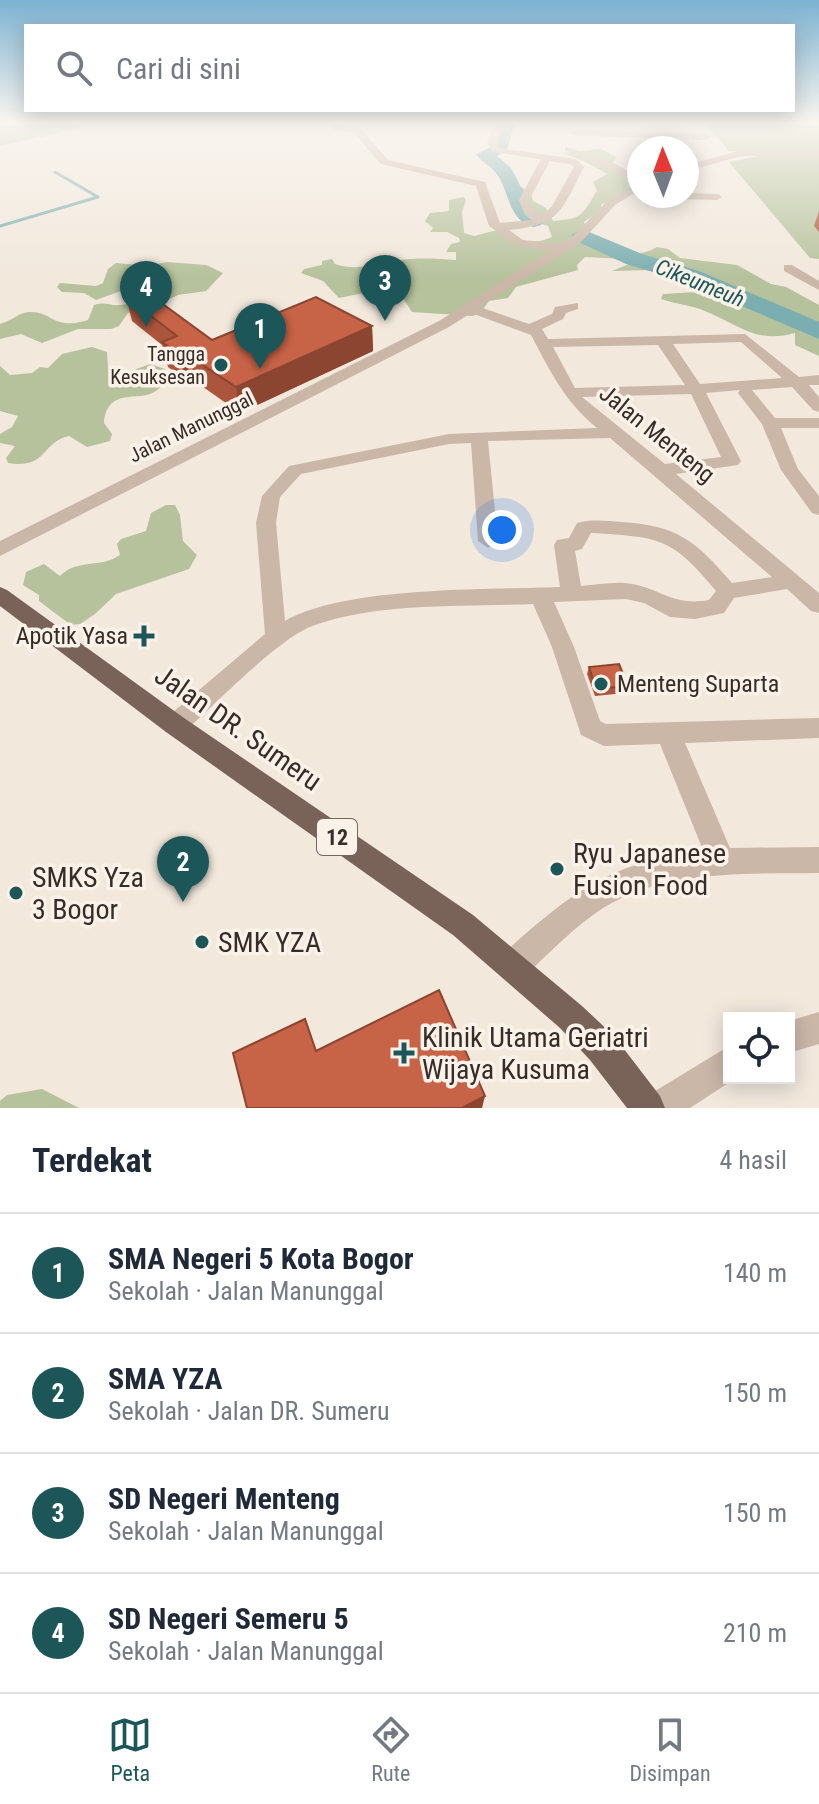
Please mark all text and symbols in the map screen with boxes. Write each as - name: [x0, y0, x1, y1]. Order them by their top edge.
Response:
- search box: [24, 24, 795, 112]
- icon: search: [52, 46, 96, 90]
- text: Cari di sini: [116, 51, 241, 86]
- north arrow: [627, 136, 699, 208]
- water label: Cikeumeuh: [652, 254, 748, 312]
- pin: 3: [359, 255, 411, 321]
- pin: 4: [120, 261, 172, 327]
- pin: 1: [234, 303, 286, 369]
- place label: Tangga Kesuksesan: [110, 342, 205, 389]
- marker: Tangga Kesuksesan: [212, 356, 230, 374]
- street label: Jalan Menteng: [594, 379, 720, 489]
- street label: Jalan Manunggal: [125, 387, 257, 467]
- your location: [482, 510, 522, 550]
- place label: Apotik Yasa: [16, 622, 128, 650]
- marker: Apotik Yasa: [135, 627, 153, 645]
- street label: Jalan DR. Sumeru: [148, 658, 328, 798]
- place label: Menteng Suparta: [617, 670, 779, 698]
- marker: Menteng Suparta: [592, 675, 610, 693]
- road number: 12: [317, 819, 357, 855]
- pin: 2: [157, 836, 209, 902]
- place label: Ryu Japanese Fusion Food: [573, 837, 726, 902]
- marker: Ryu Japanese Fusion Food: [548, 860, 566, 878]
- place label: SMKS Yza 3 Bogor: [32, 861, 144, 926]
- marker: SMKS Yza 3 Bogor: [7, 884, 25, 902]
- place label: SMK YZA: [218, 926, 321, 959]
- marker: SMK YZA: [193, 933, 211, 951]
- map controls: [723, 1012, 795, 1084]
- button: locate: [723, 1012, 795, 1084]
- place label: Klinik Utama Geriatri Wijaya Kusuma: [422, 1021, 649, 1086]
- marker: Klinik Utama Geriatri Wijaya Kusuma: [393, 1042, 415, 1064]
- text: Terdekat: [32, 1140, 152, 1180]
- text: 4 hasil: [719, 1145, 787, 1175]
- text: SMA Negeri 5 Kota Bogor: [108, 1241, 414, 1276]
- text: 1: [51, 1258, 65, 1288]
- text: 140 m: [723, 1258, 787, 1288]
- text: Sekolah · Jalan Manunggal: [108, 1276, 384, 1306]
- text: SMA YZA: [108, 1361, 222, 1396]
- text: 2: [51, 1378, 65, 1408]
- text: 150 m: [723, 1378, 787, 1408]
- text: Sekolah · Jalan DR. Sumeru: [108, 1396, 389, 1426]
- text: SD Negeri Menteng: [108, 1481, 340, 1516]
- text: 3: [51, 1498, 65, 1528]
- text: 150 m: [723, 1498, 787, 1528]
- text: Sekolah · Jalan Manunggal: [108, 1516, 384, 1546]
- text: SD Negeri Semeru 5: [108, 1601, 349, 1636]
- text: 4: [51, 1618, 65, 1648]
- text: 210 m: [723, 1618, 787, 1648]
- text: Sekolah · Jalan Manunggal: [108, 1636, 384, 1666]
- tab: Peta: [108, 1713, 152, 1786]
- tab: Rute: [369, 1713, 413, 1786]
- tab: Disimpan: [629, 1713, 711, 1786]

